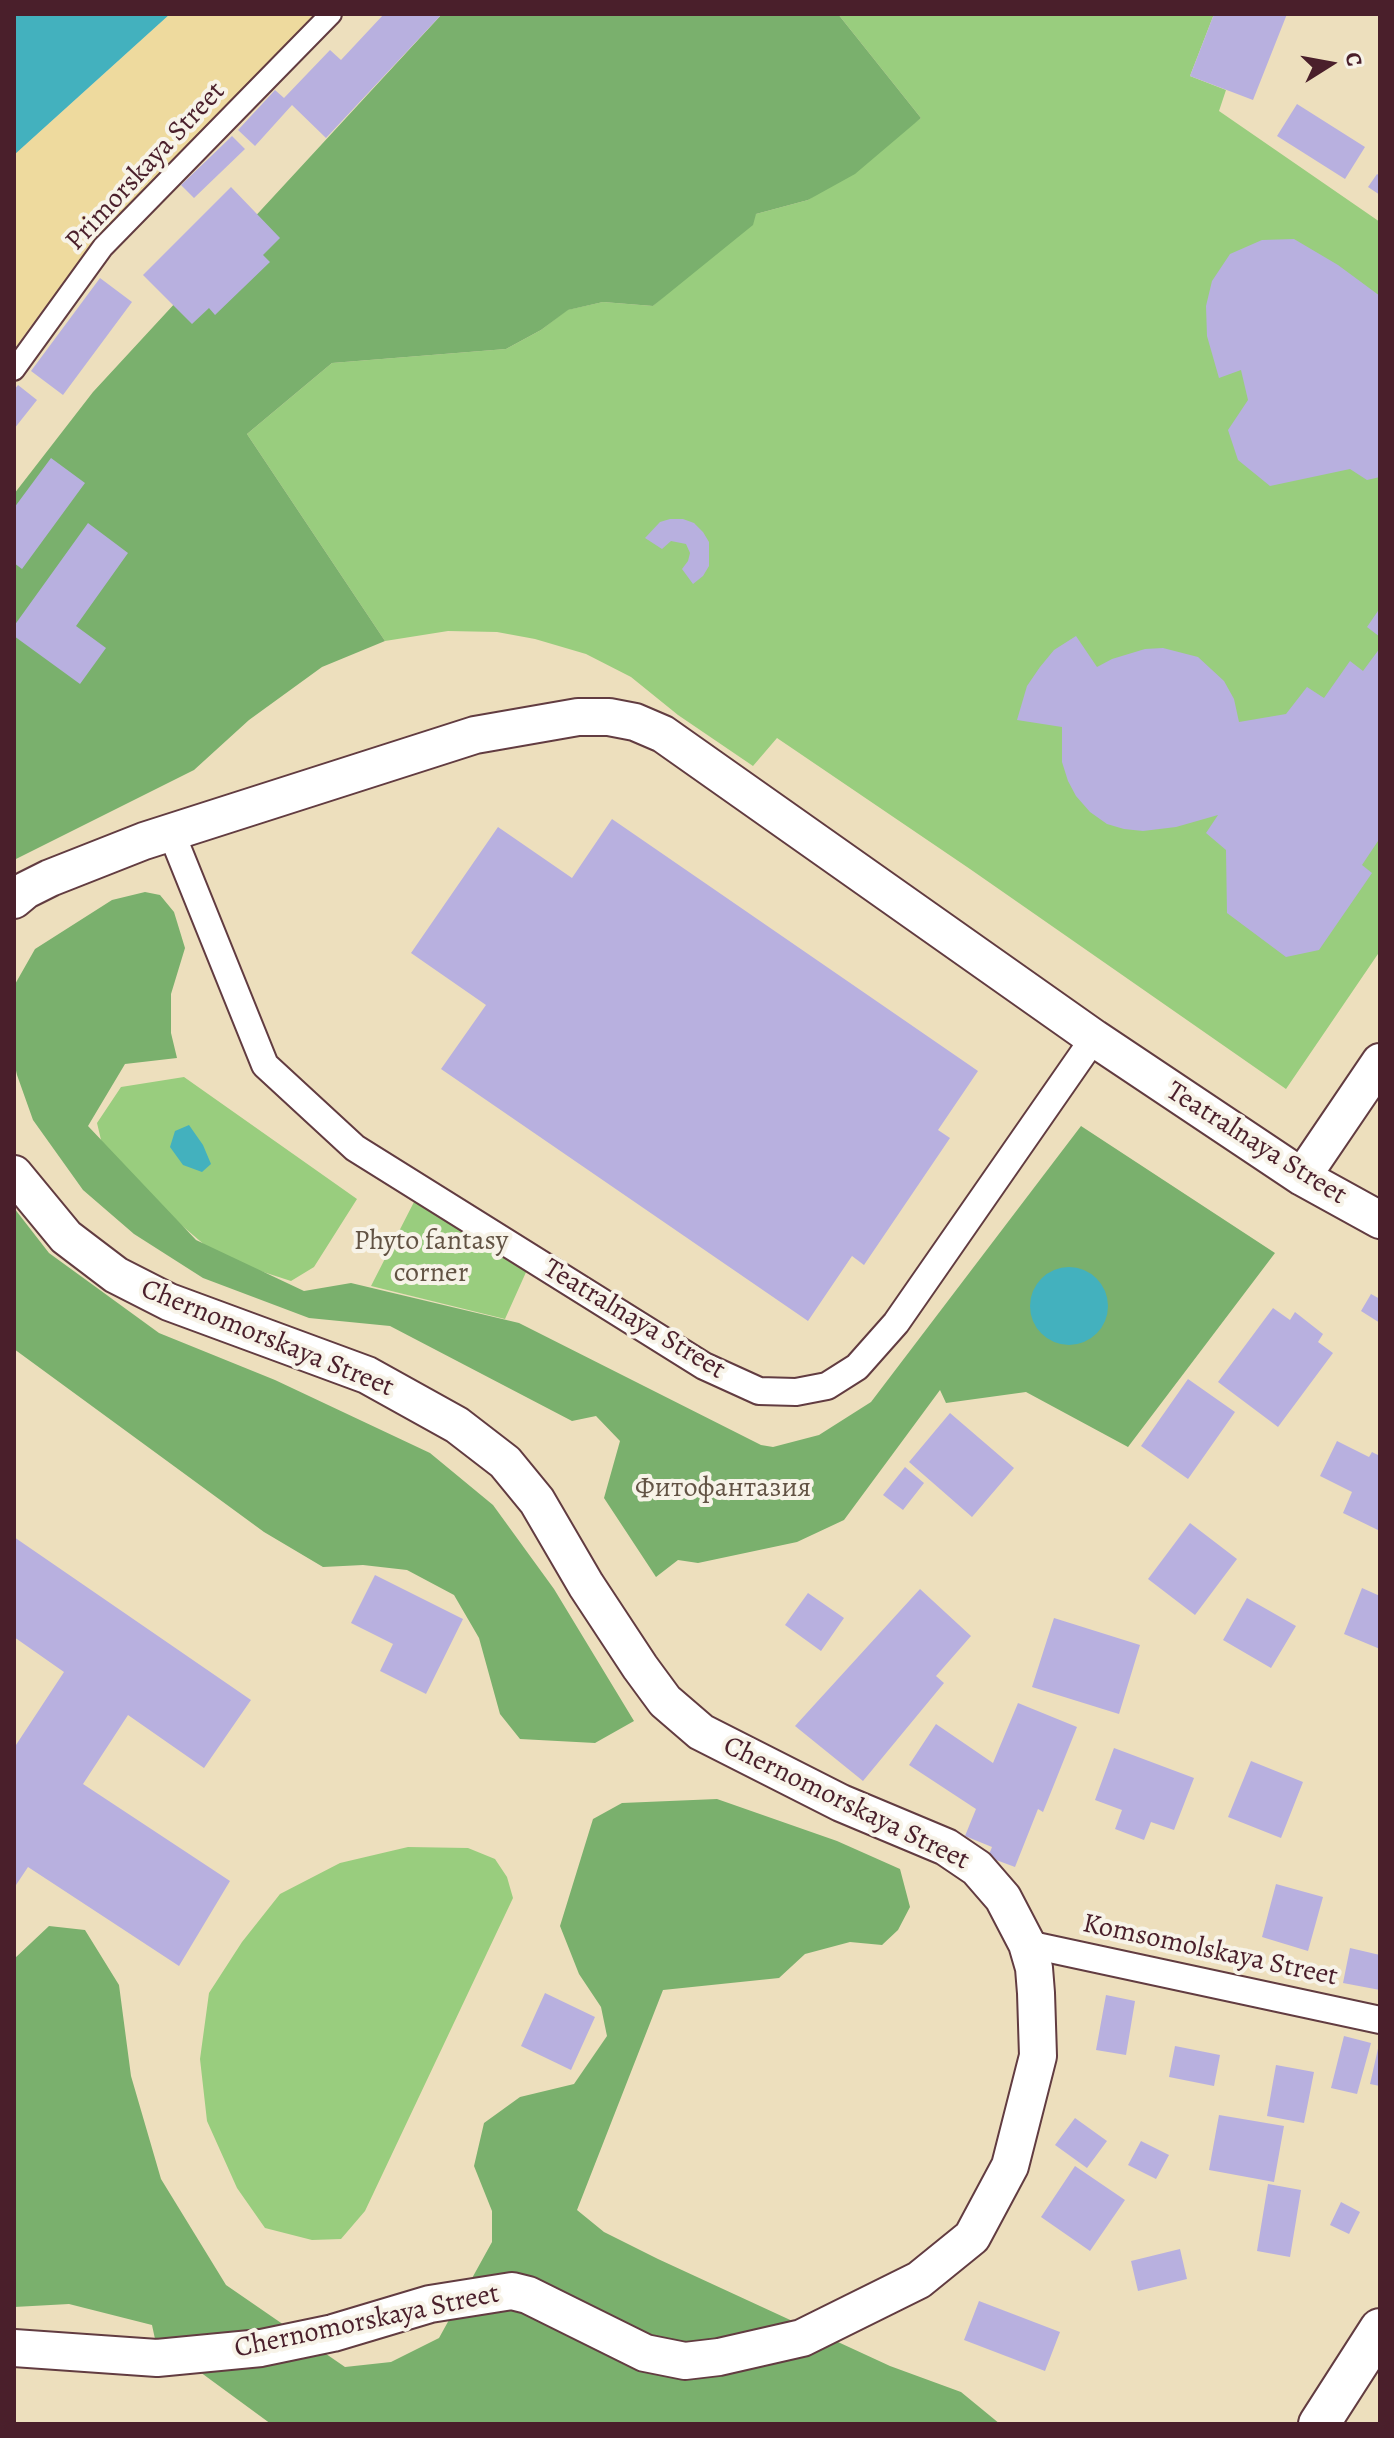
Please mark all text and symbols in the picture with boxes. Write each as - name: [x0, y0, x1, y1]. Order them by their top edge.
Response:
- north arrow: [1290, 24, 1370, 104]
- text: С: [1338, 50, 1370, 69]
- street label: Primorskaya Street: [59, 76, 233, 258]
- street label: Teatralnaya Street: [1160, 1075, 1352, 1213]
- park label: Phyto fantasy corner: [354, 1225, 508, 1291]
- street label: Teatralnaya Street: [537, 1253, 731, 1387]
- street label: Chernomorskaya Street: [136, 1273, 398, 1405]
- park label: Фитофантазия: [635, 1472, 811, 1506]
- street label: Chernomorskaya Street: [717, 1730, 975, 1878]
- street label: Komsomolskaya Street: [1079, 1908, 1341, 1994]
- street label: Chernomorskaya Street: [232, 2278, 502, 2366]

